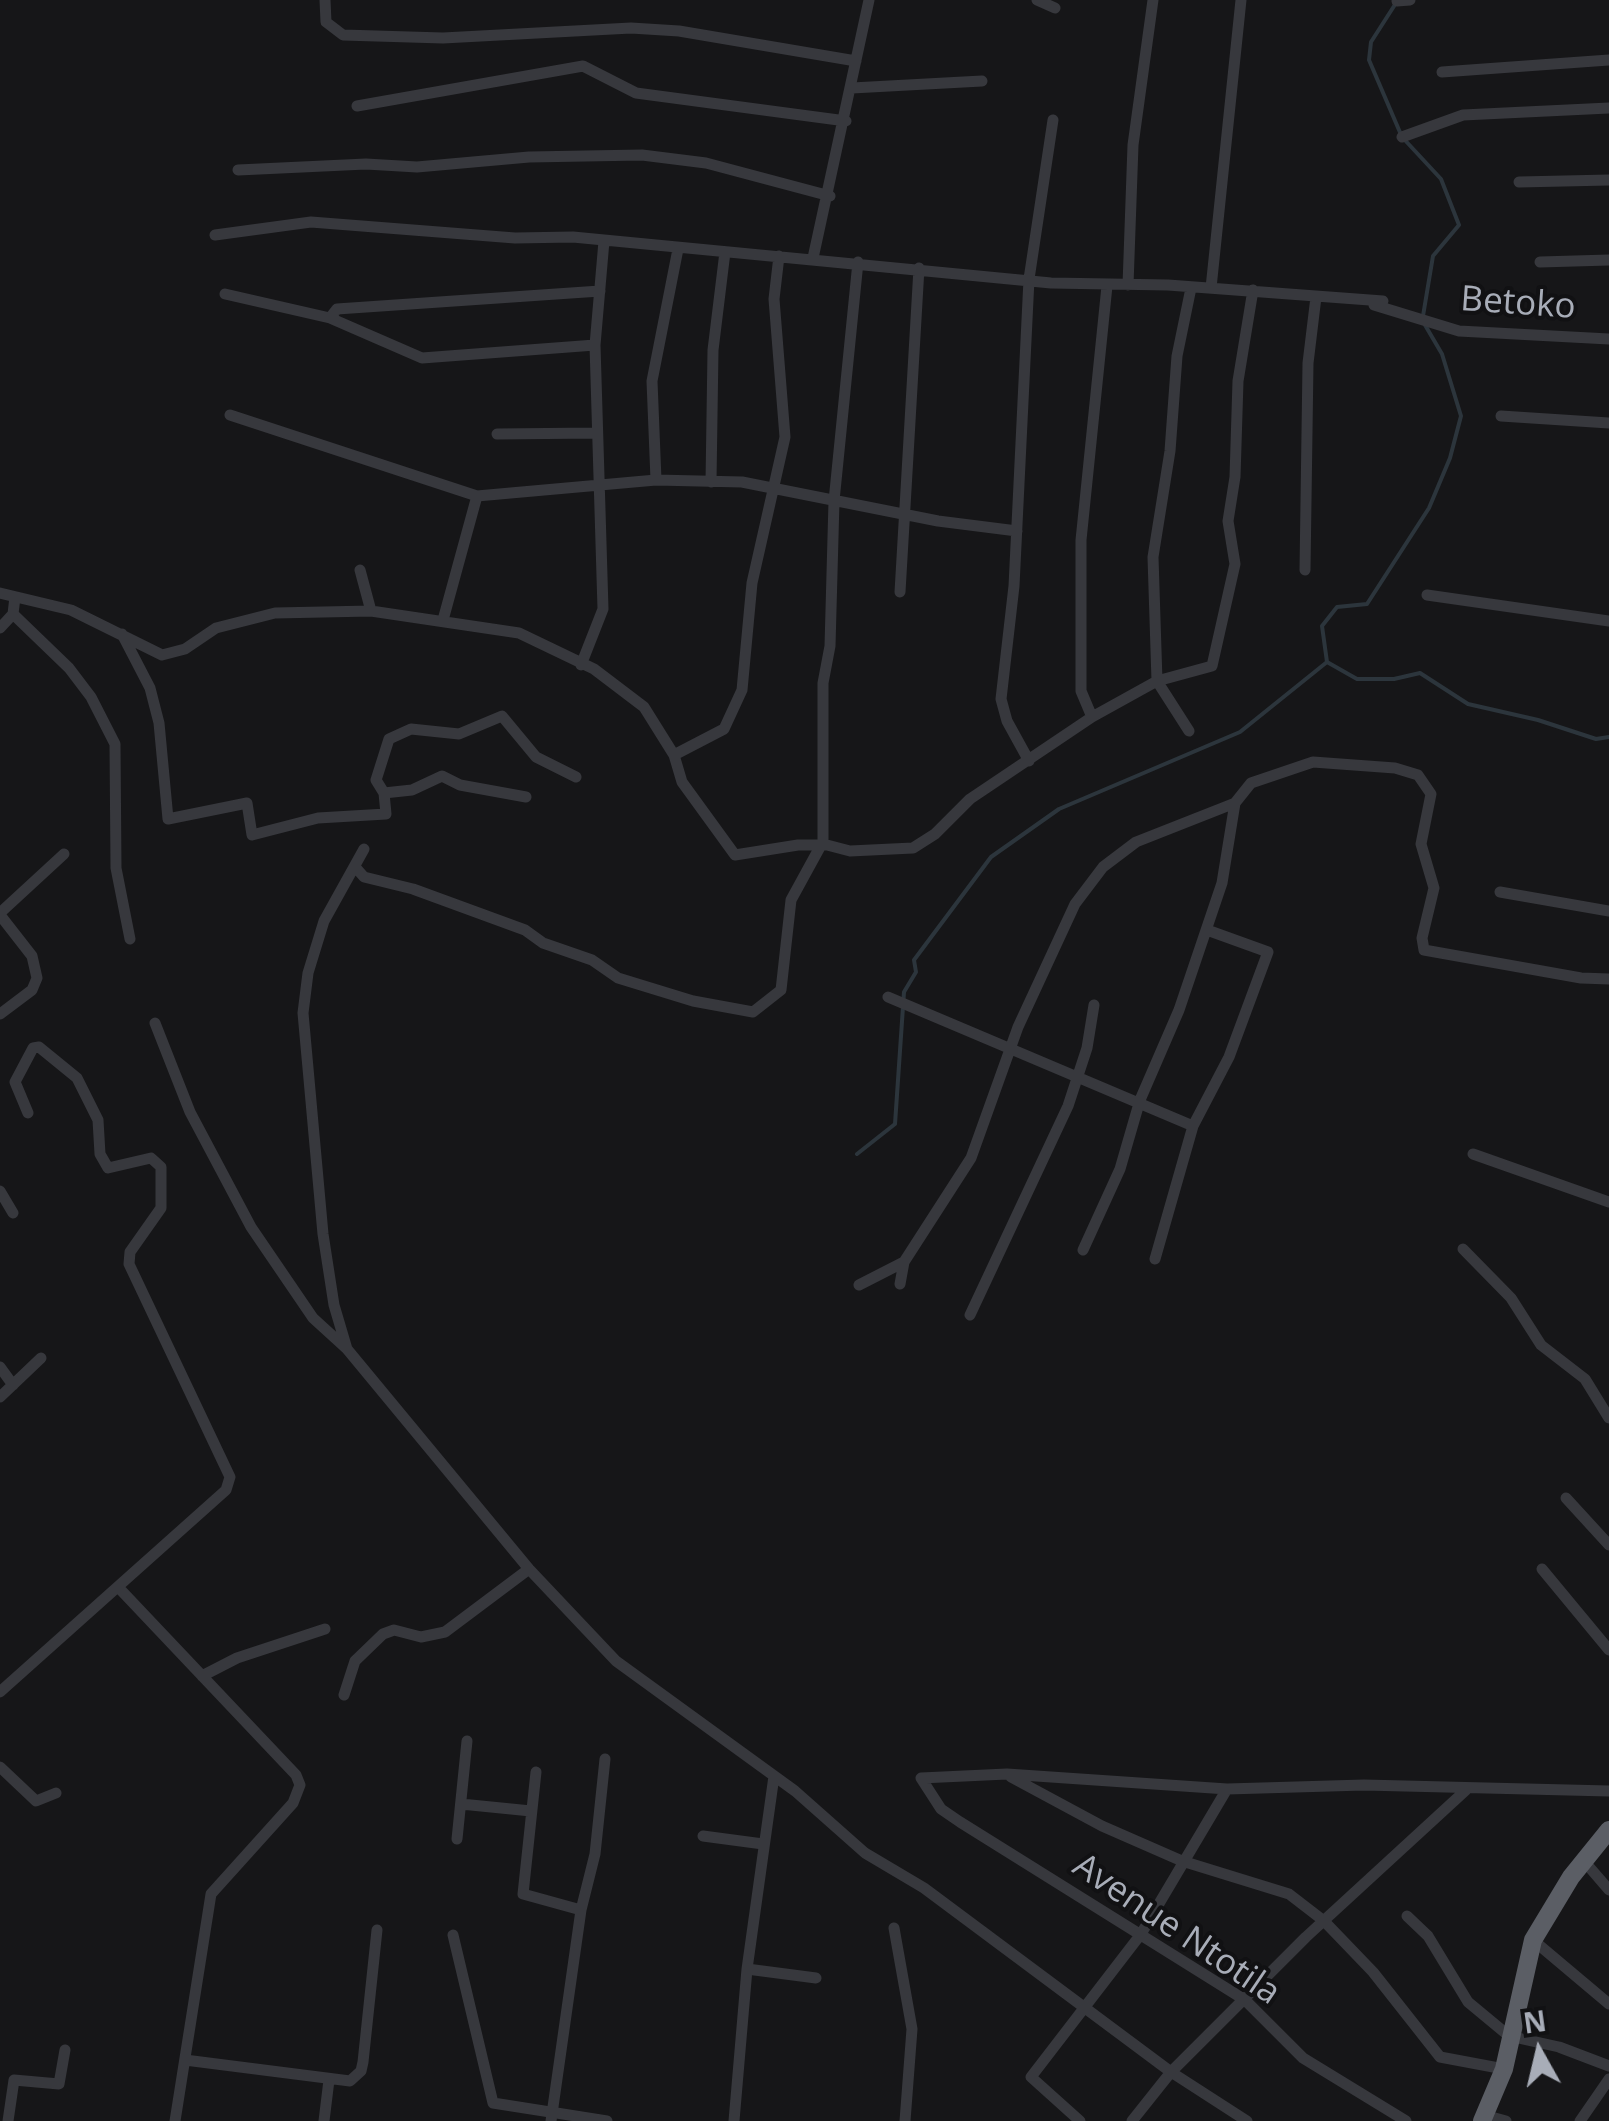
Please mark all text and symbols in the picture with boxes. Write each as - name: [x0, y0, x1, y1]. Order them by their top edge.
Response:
- street label: Betoko: [1459, 279, 1577, 329]
- street label: Avenue Ntotila: [1065, 1845, 1287, 2015]
- north arrow: [1489, 2001, 1589, 2101]
- text: N: [1521, 2001, 1549, 2042]

